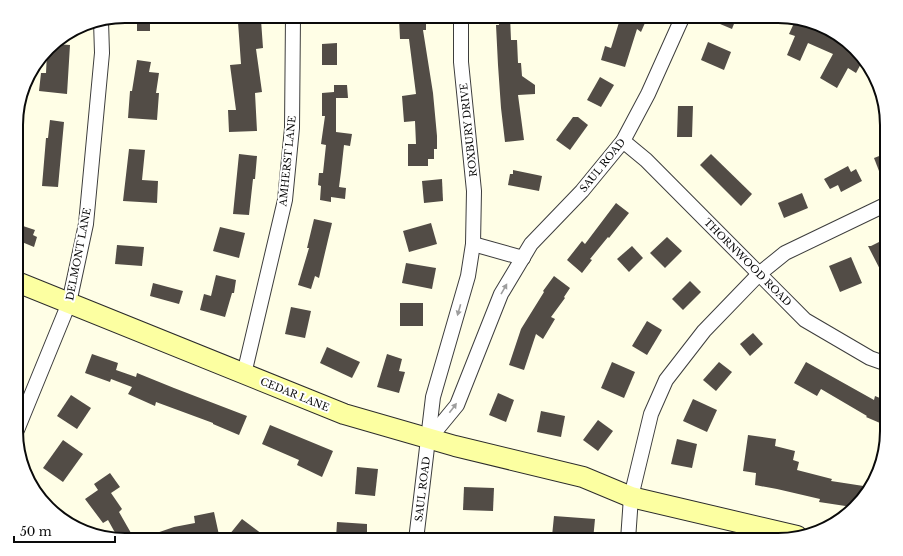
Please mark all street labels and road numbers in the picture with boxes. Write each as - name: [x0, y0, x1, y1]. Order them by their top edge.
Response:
- street label: ROXBURY DRIVE: [457, 82, 480, 178]
- street label: AMHERST LANE: [276, 115, 299, 208]
- street label: SAUL ROAD: [577, 136, 628, 195]
- street label: DELMONT LANE: [63, 207, 94, 302]
- street label: THORNWOOD ROAD: [701, 216, 794, 309]
- street label: CEDAR LANE: [258, 375, 331, 414]
- street label: SAUL ROAD: [412, 456, 433, 522]

